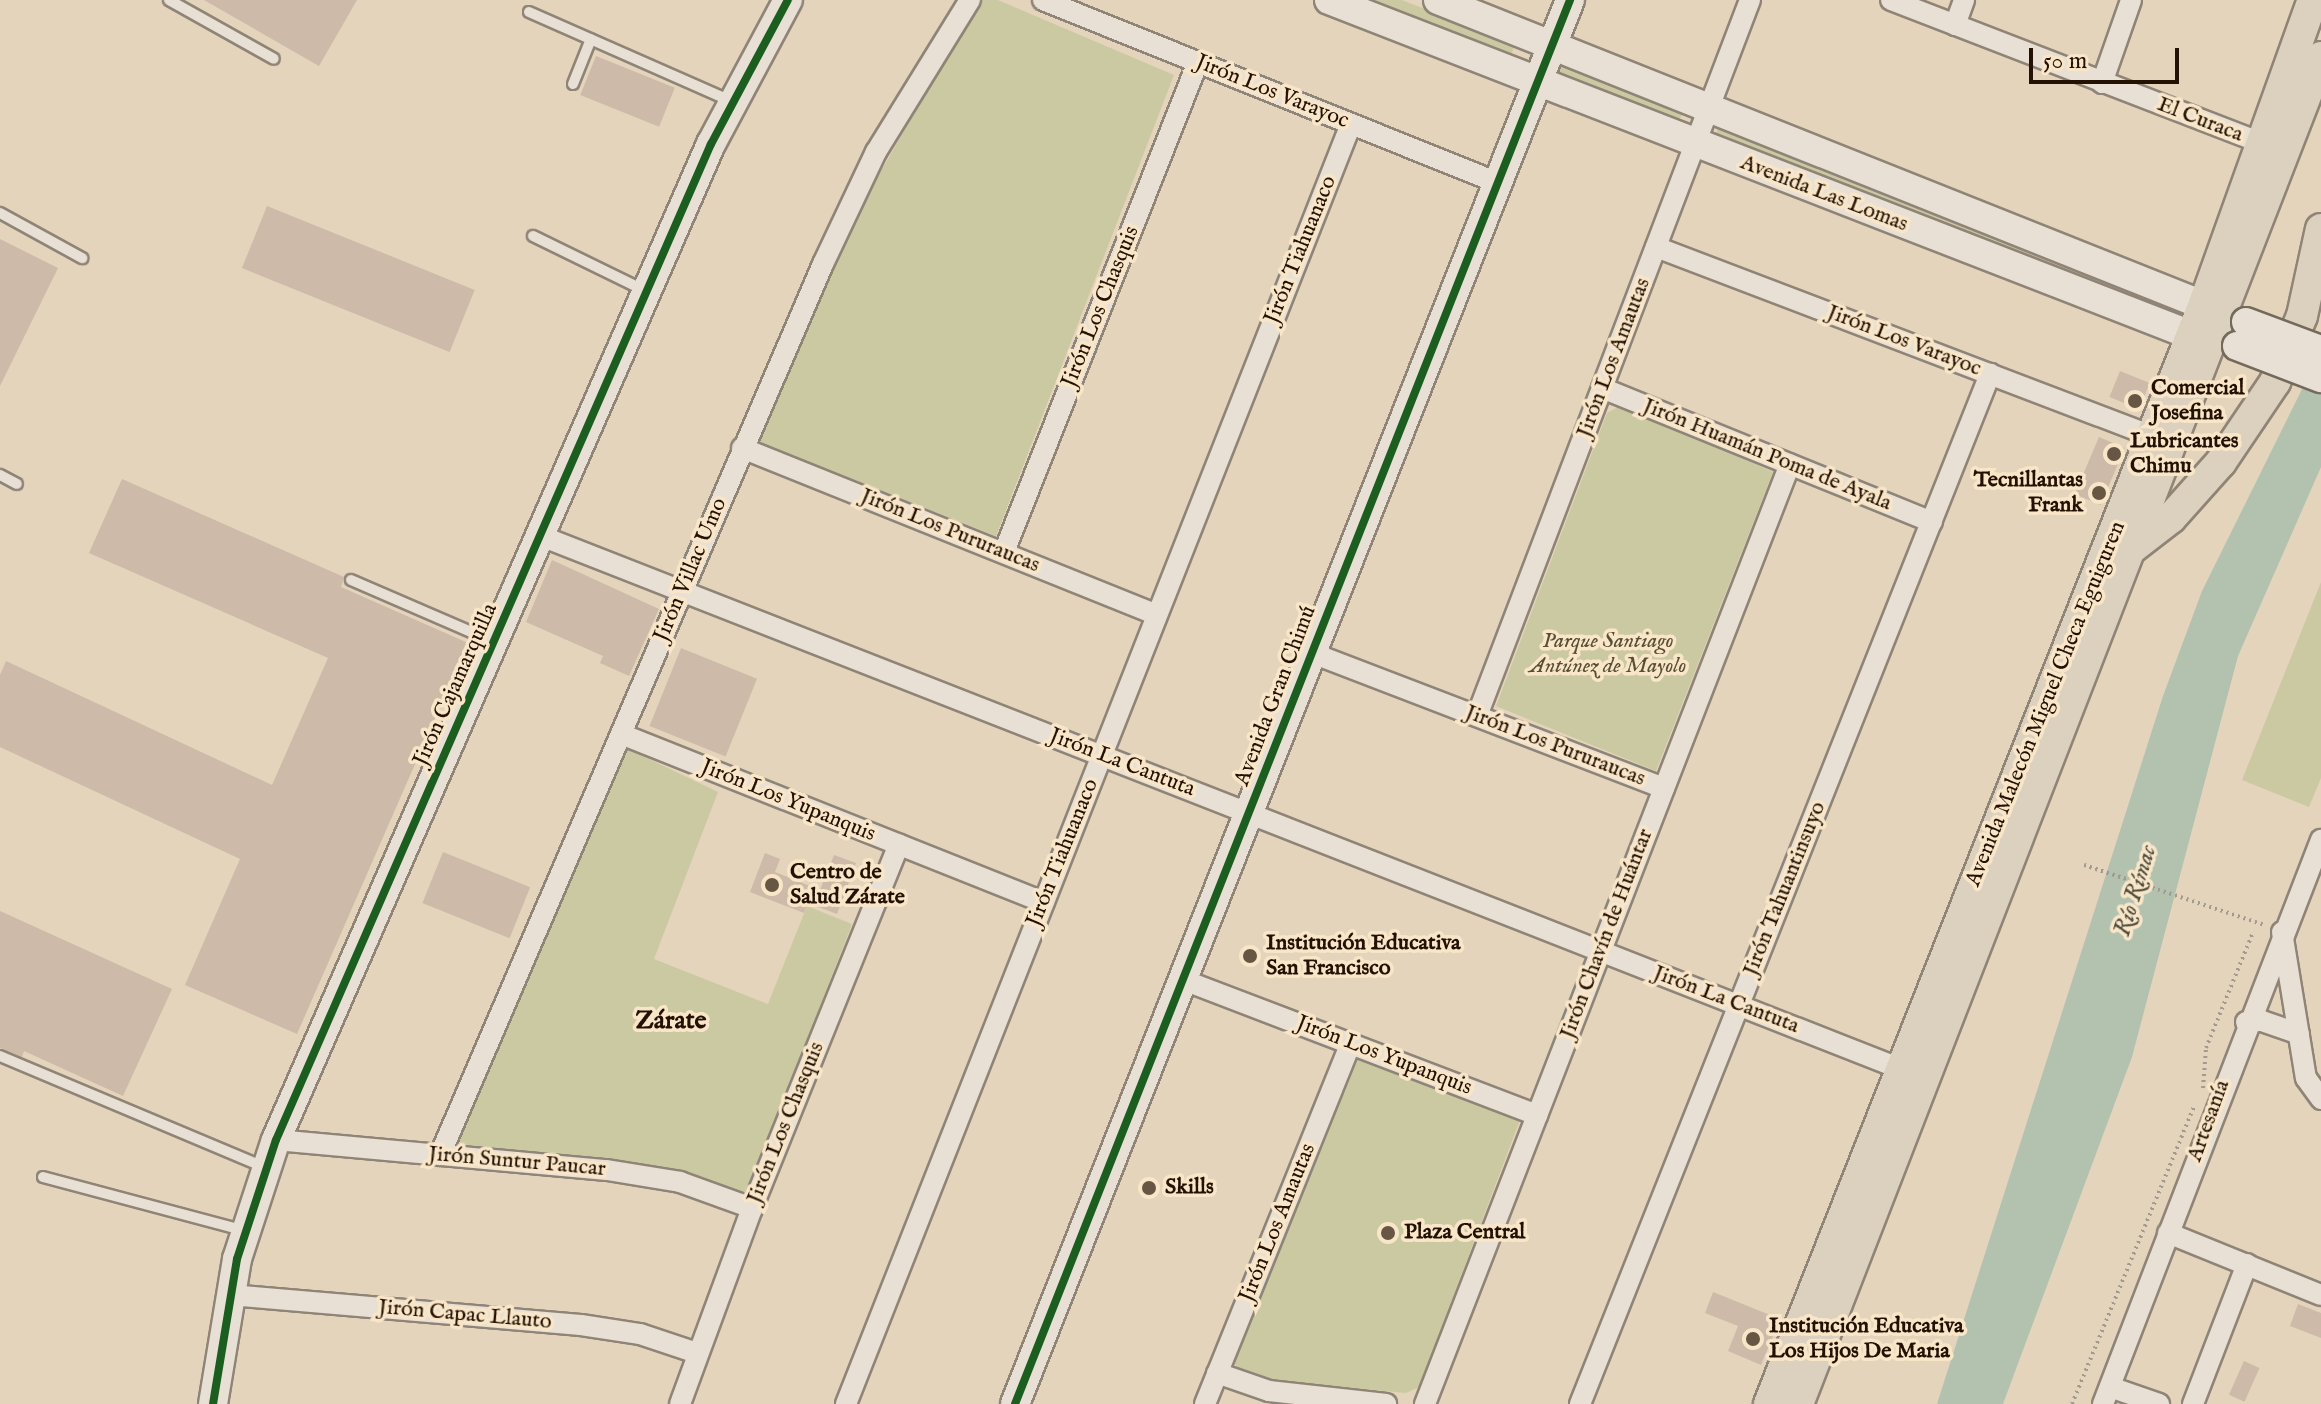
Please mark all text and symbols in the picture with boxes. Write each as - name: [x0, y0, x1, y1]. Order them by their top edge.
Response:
- scale bar: [2033, 32, 2183, 82]
- text: 50 m: [2043, 46, 2087, 77]
- street label: Jirón Los Varayoc: [1192, 49, 1352, 135]
- street label: El Curaca: [2153, 92, 2247, 148]
- street label: Avenida Las Lomas: [1736, 150, 1912, 238]
- street label: Jirón Tiahuanaco: [1259, 172, 1343, 328]
- street label: Jirón Los Chasquis: [1057, 222, 1145, 392]
- street label: Jirón Los Amautas: [1571, 274, 1657, 442]
- street label: Jirón Los Varayoc: [1823, 299, 1985, 383]
- place label: Comercial Josefina: [2151, 375, 2245, 426]
- marker: Comercial Josefina: [2126, 392, 2144, 410]
- street label: Jirón Huamán Poma de Ayala: [1639, 393, 1895, 517]
- place label: Lubricantes Chimu: [2130, 428, 2239, 480]
- marker: Lubricantes Chimu: [2105, 445, 2123, 463]
- place label: Tecnillantas Frank: [1974, 467, 2083, 518]
- street label: Jirón Los Pururaucas: [857, 483, 1043, 579]
- marker: Tecnillantas Frank: [2090, 484, 2108, 502]
- street label: Jirón Villac Umo: [649, 494, 733, 646]
- street label: Avenida Malecón Miguel Checa Eguiguren: [1960, 518, 2132, 890]
- street label: Jirón Cajamarquilla: [408, 600, 504, 770]
- street label: Avenida Gran Chimú: [1229, 602, 1323, 790]
- park label: Parque Santiago Antúnez de Mayolo: [1530, 628, 1686, 680]
- street label: Jirón Los Pururaucas: [1461, 700, 1649, 792]
- street label: Jirón La Cantuta: [1045, 723, 1199, 803]
- street label: Jirón Los Yupanquis: [697, 754, 879, 848]
- street label: Jirón Tiahuanaco: [1021, 775, 1105, 931]
- street label: Jirón Tahuantinsuyo: [1738, 798, 1832, 980]
- street label: Jirón Chavín de Huántar: [1555, 825, 1659, 1043]
- water label: Río Rímac: [2109, 842, 2163, 940]
- place label: Centro de Salud Zárate: [790, 859, 905, 910]
- marker: Centro de Salud Zárate: [761, 874, 783, 896]
- place label: Institución Educativa San Francisco: [1266, 930, 1461, 982]
- marker: Institución Educativa San Francisco: [1241, 947, 1259, 965]
- street label: Jirón La Cantuta: [1649, 960, 1803, 1040]
- district label: Zárate: [635, 1005, 707, 1037]
- street label: Jirón Los Yupanquis: [1293, 1010, 1475, 1102]
- street label: Jirón Los Chasquis: [742, 1038, 830, 1208]
- street label: Artesanía: [2182, 1077, 2236, 1165]
- street label: Jirón Los Amautas: [1234, 1140, 1322, 1306]
- street label: Jirón Suntur Paucar: [427, 1141, 607, 1183]
- place label: Skills: [1165, 1175, 1214, 1201]
- marker: Skills: [1140, 1179, 1158, 1197]
- place label: Plaza Central: [1404, 1220, 1525, 1246]
- marker: Plaza Central: [1379, 1224, 1397, 1242]
- street label: Jirón Capac Llauto: [377, 1294, 553, 1336]
- place label: Institución Educativa Los Hijos De Maria: [1769, 1313, 1964, 1364]
- marker: Institución Educativa Los Hijos De Maria: [1744, 1330, 1762, 1348]

